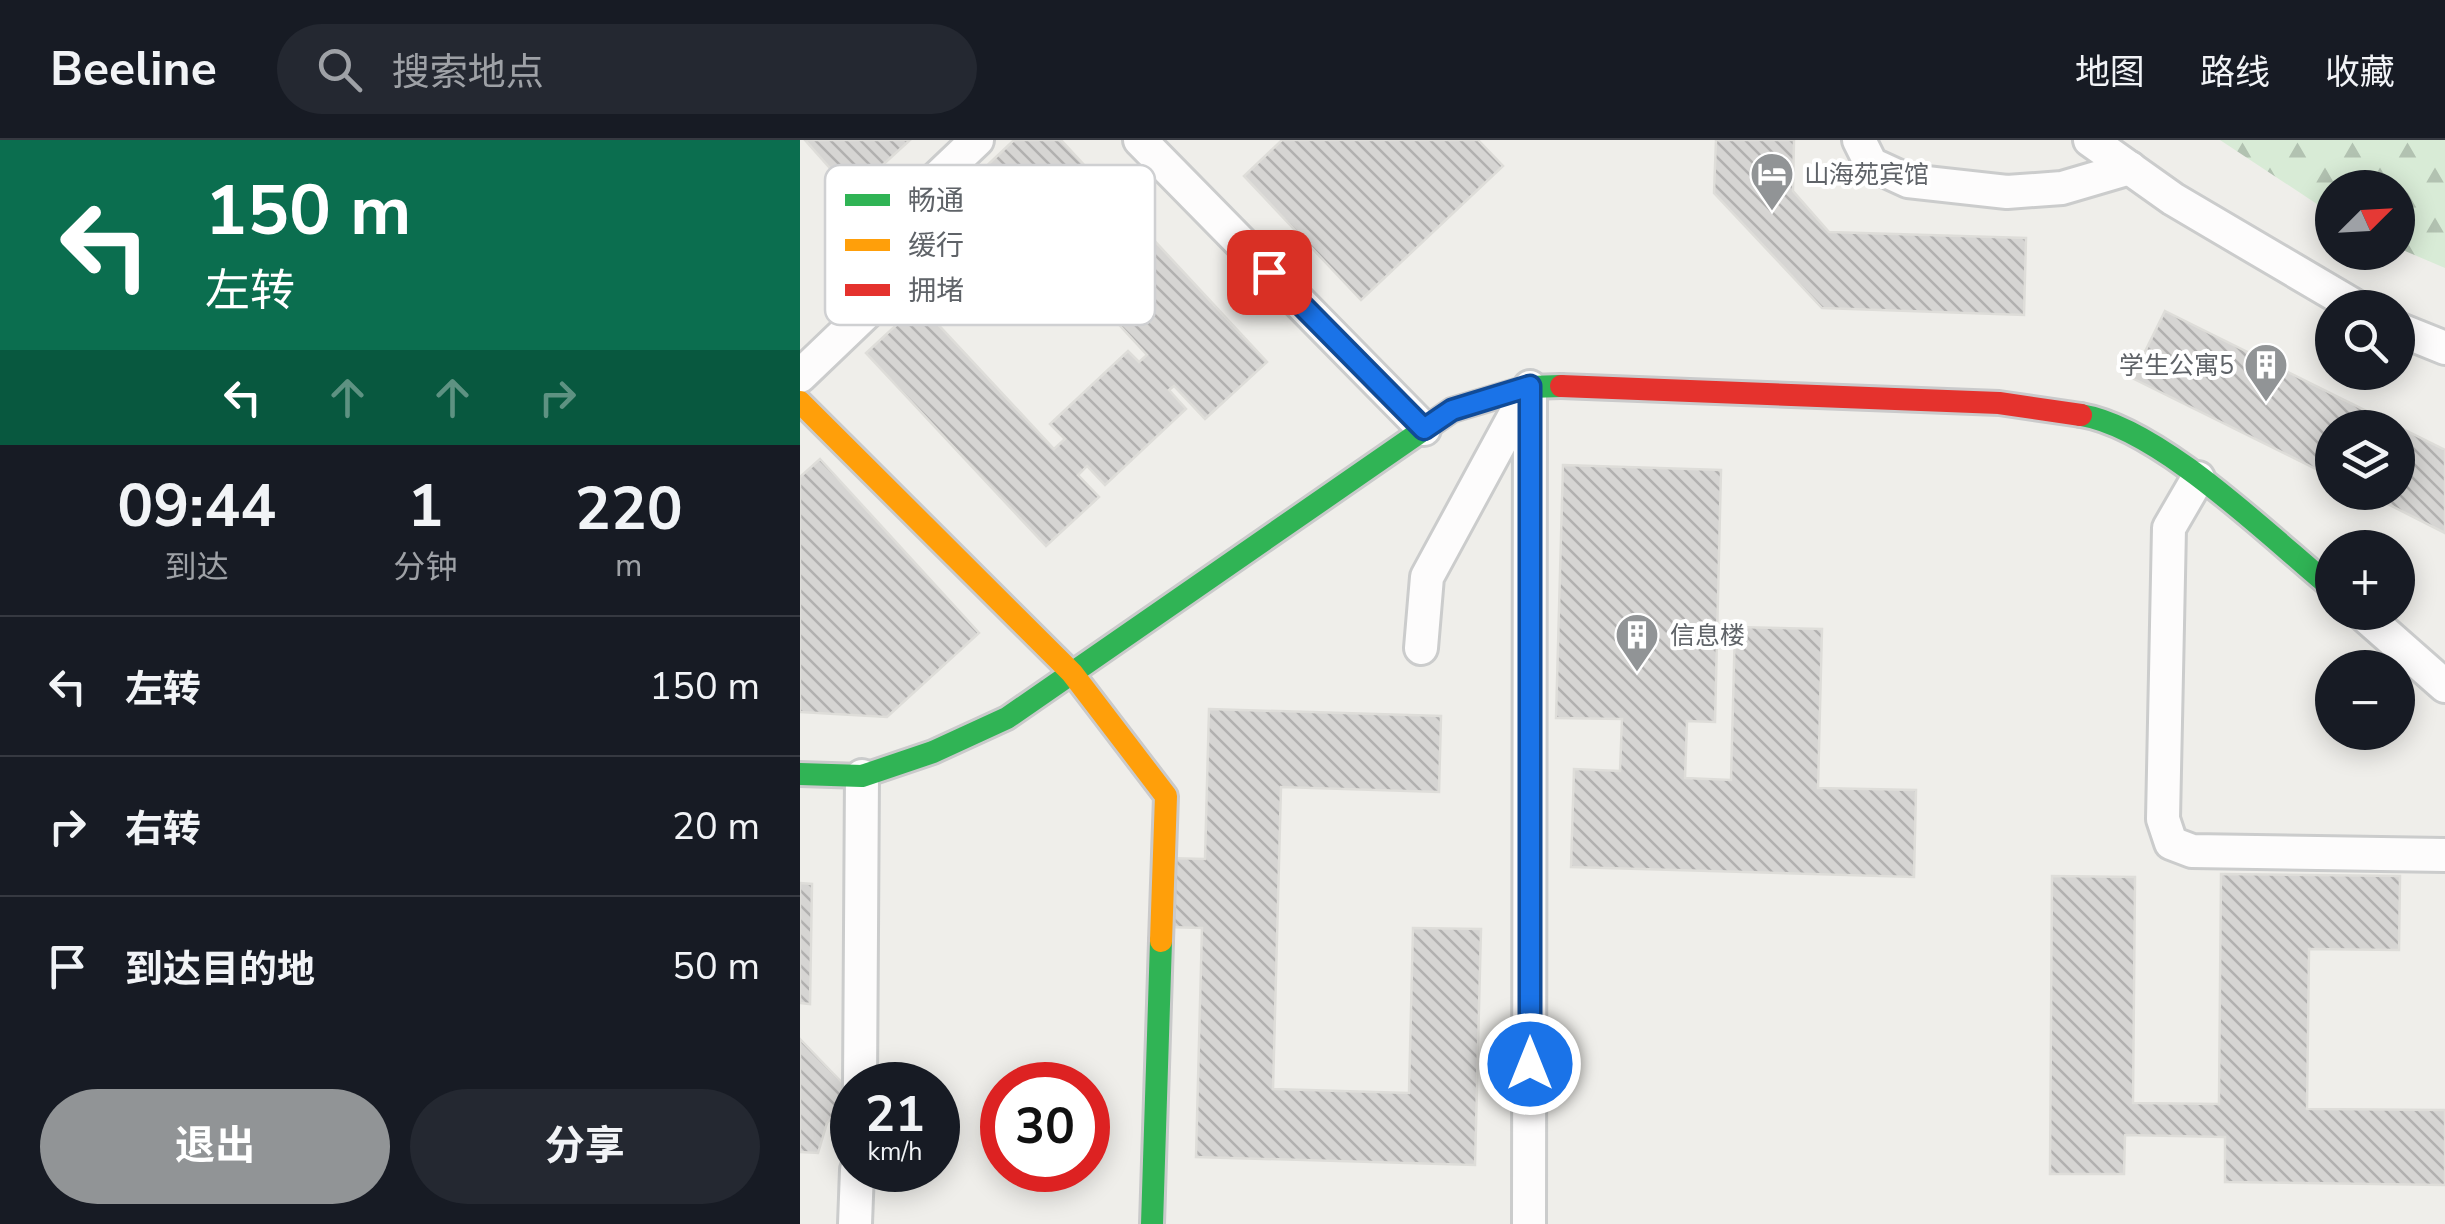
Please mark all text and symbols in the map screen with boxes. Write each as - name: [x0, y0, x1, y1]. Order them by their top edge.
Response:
- search box: [277, 24, 977, 114]
- text: Beeline: [50, 36, 217, 102]
- icon: search: [312, 42, 367, 97]
- text: 搜索地点: [392, 47, 544, 98]
- text: 地图: [2075, 49, 2145, 96]
- text: 路线: [2200, 49, 2270, 96]
- text: 收藏: [2325, 49, 2395, 96]
- hotel icon: 山海苑宾馆: [1749, 151, 1795, 212]
- place label: 山海苑宾馆: [1804, 158, 1929, 192]
- text: 150 m: [205, 163, 411, 259]
- legend: [825, 165, 1155, 325]
- north arrow: [2315, 170, 2415, 270]
- map controls: [2315, 170, 2415, 750]
- icon: left: [40, 180, 170, 310]
- text: 畅通: [908, 182, 964, 220]
- text: 缓行: [908, 227, 964, 265]
- pin: [1227, 230, 1312, 315]
- icon: arrive: [1242, 245, 1297, 300]
- text: 左转: [205, 261, 295, 322]
- text: 拥堵: [908, 272, 964, 310]
- button: search: [2315, 290, 2415, 390]
- building icon: 学生公寓5: [2243, 342, 2289, 403]
- place label: 学生公寓5: [2119, 349, 2234, 383]
- icon: left: [215, 370, 270, 425]
- icon: ahead: [320, 370, 375, 425]
- icon: ahead: [425, 370, 480, 425]
- icon: right: [530, 370, 585, 425]
- button: layers: [2315, 410, 2415, 510]
- text: 09:44: [117, 465, 276, 547]
- text: 1: [407, 465, 443, 547]
- text: 220: [575, 468, 683, 550]
- button: +: [2315, 530, 2415, 630]
- text: m: [615, 544, 642, 587]
- text: 到达: [165, 546, 229, 589]
- text: 分钟: [393, 546, 457, 589]
- building icon: 信息楼: [1614, 612, 1660, 673]
- place label: 信息楼: [1670, 619, 1745, 653]
- button: −: [2315, 650, 2415, 750]
- icon: left: [40, 659, 95, 714]
- text: 150 m: [649, 661, 760, 712]
- text: 左转: [125, 664, 201, 715]
- icon: right: [40, 799, 95, 854]
- text: 20 m: [672, 801, 760, 852]
- text: 右转: [125, 804, 201, 855]
- icon: arrive: [40, 939, 95, 994]
- text: 50 m: [672, 941, 760, 992]
- text: 到达目的地: [125, 944, 315, 995]
- position arrow: [1478, 1012, 1582, 1116]
- speed limit sign: 30: [980, 1062, 1110, 1192]
- text: 21: [865, 1080, 925, 1149]
- button: 退出: [40, 1089, 390, 1204]
- button: 分享: [410, 1089, 760, 1204]
- text: km/h: [867, 1135, 923, 1169]

